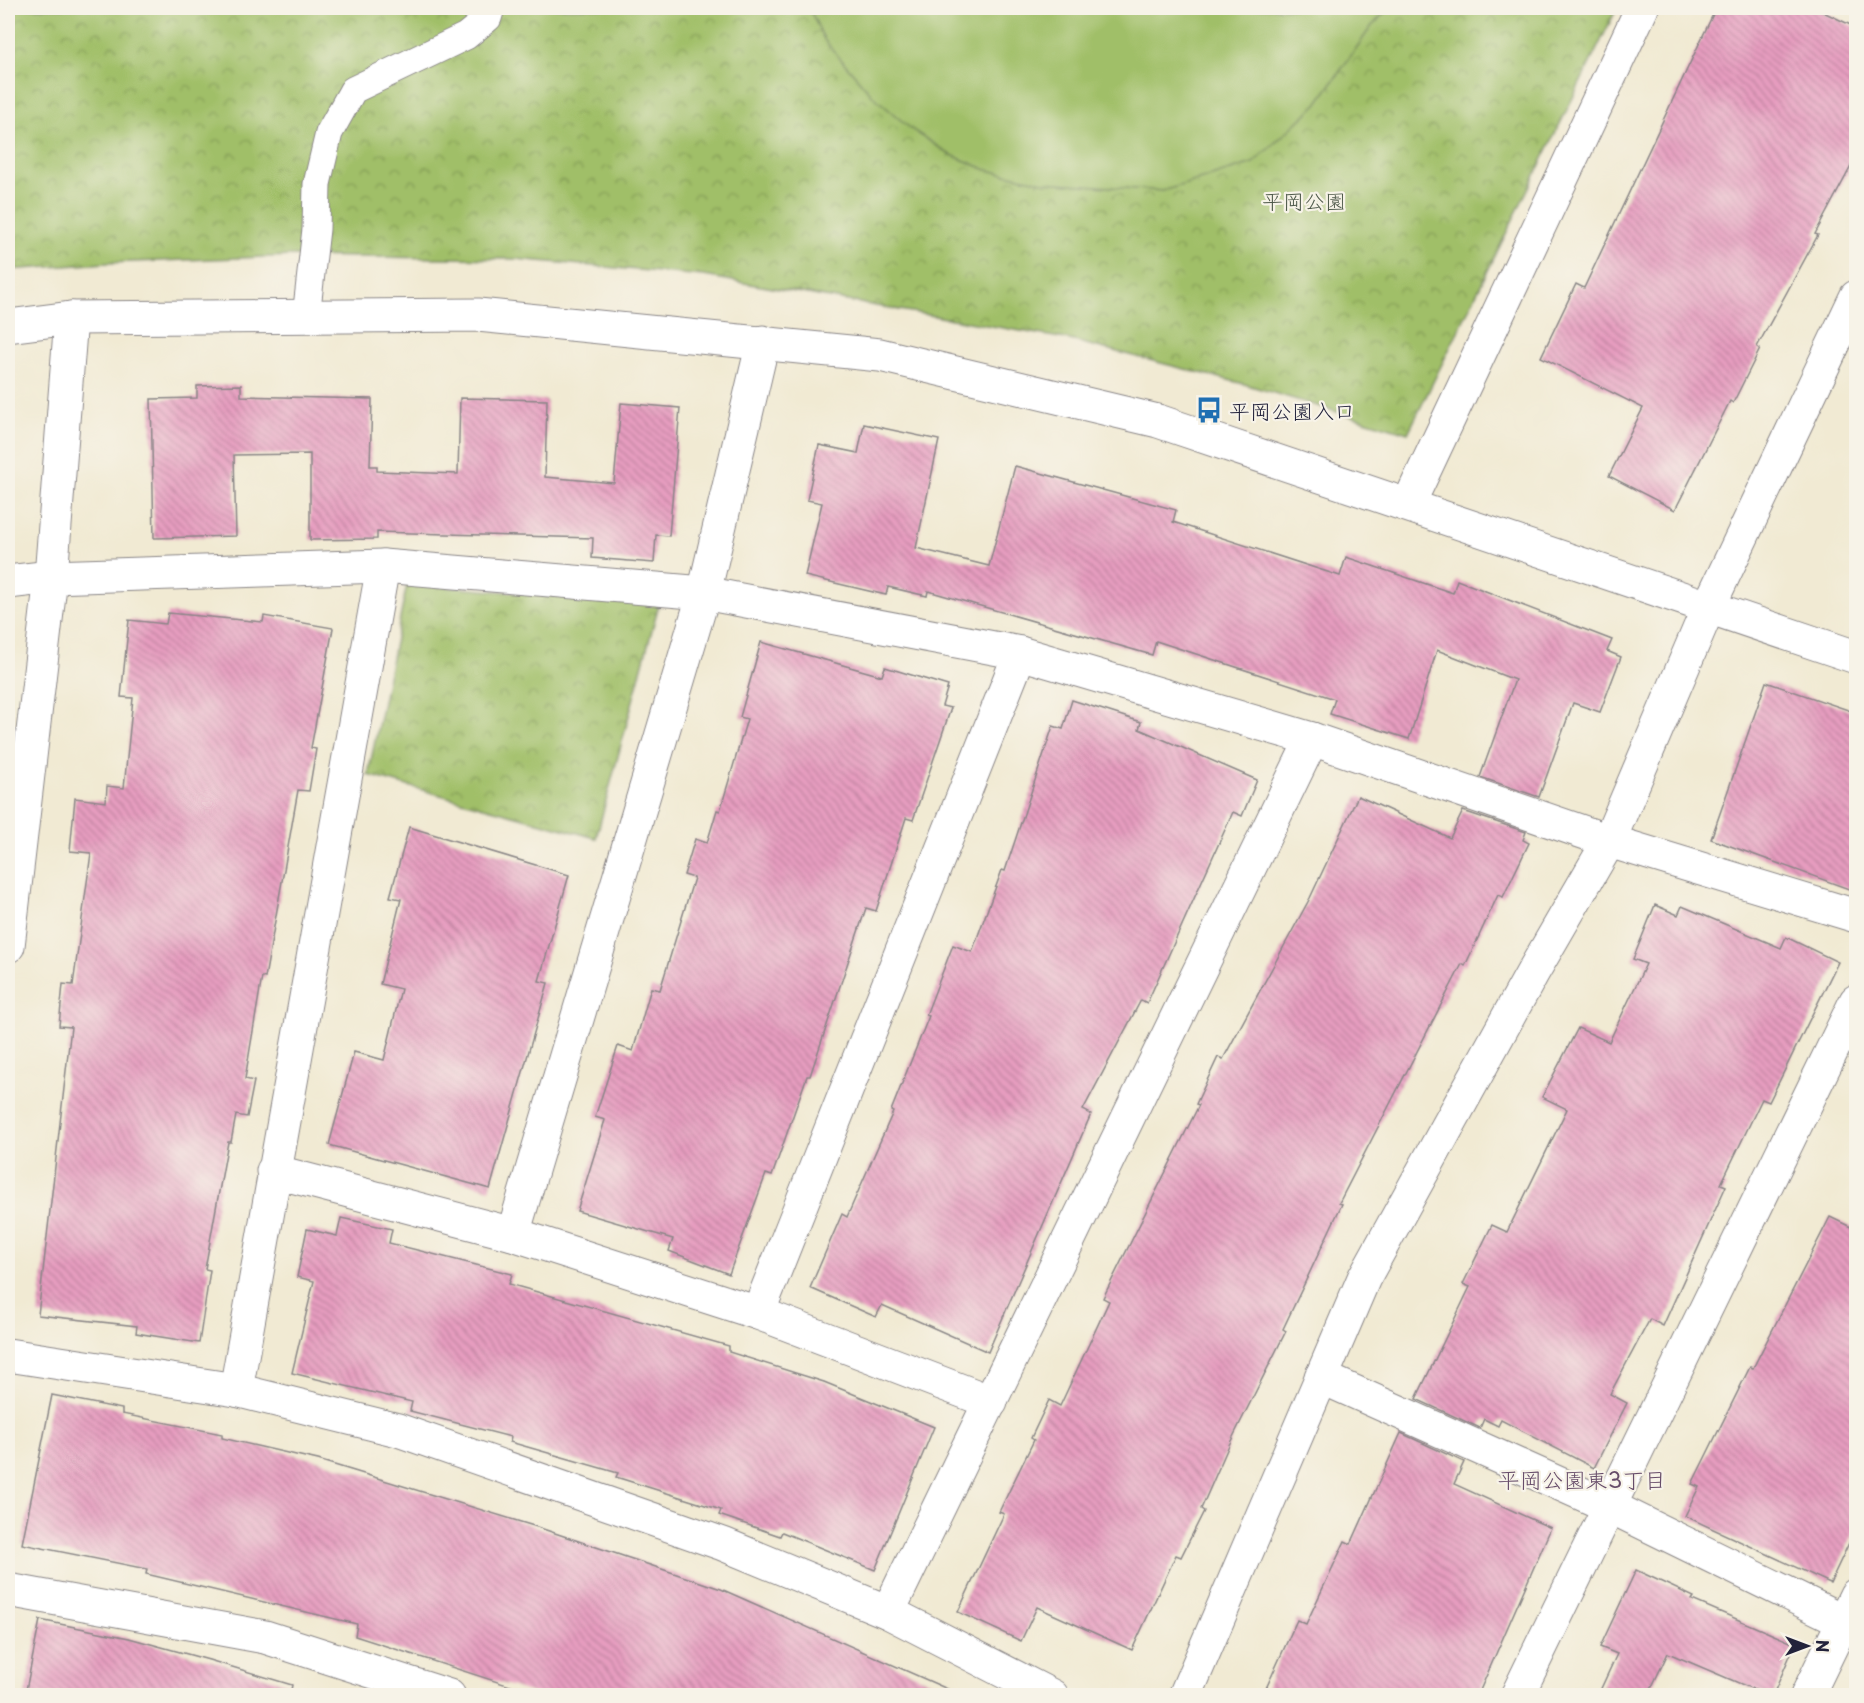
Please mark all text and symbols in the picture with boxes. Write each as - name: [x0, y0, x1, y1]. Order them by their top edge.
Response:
- park label: 平岡公園: [1262, 184, 1346, 216]
- place label: 平岡公園入口: [1229, 394, 1355, 426]
- bus stop icon: 平岡公園入口: [1194, 395, 1224, 425]
- district label: 平岡公園東3丁目: [1498, 1462, 1666, 1495]
- north arrow: [1777, 1616, 1837, 1676]
- text: N: [1811, 1640, 1835, 1652]

